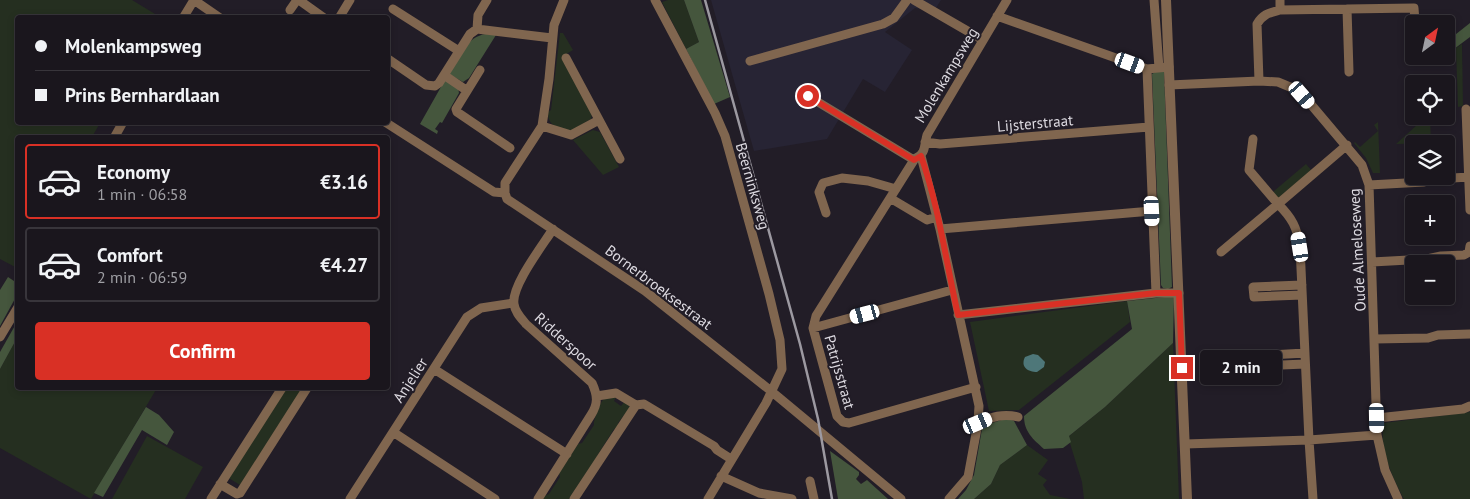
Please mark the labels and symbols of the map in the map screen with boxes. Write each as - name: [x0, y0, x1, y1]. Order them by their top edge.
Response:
- north arrow: [1405, 15, 1455, 65]
- street label: Molenkampsweg: [910, 24, 982, 126]
- car: [1113, 51, 1146, 75]
- car: [1286, 79, 1317, 111]
- route start: [797, 85, 819, 107]
- street label: Lijsterstraat: [996, 110, 1074, 136]
- street label: Beerninksweg: [732, 140, 774, 232]
- street label: Oude Almeloseweg: [1344, 188, 1370, 312]
- car: [1143, 196, 1160, 226]
- car: [1290, 231, 1309, 263]
- street label: Bornerbroeksestraat: [602, 241, 716, 333]
- car: [848, 303, 881, 325]
- street label: Ridderspoor: [531, 308, 601, 374]
- street label: Patrijsstraat: [820, 333, 860, 411]
- callout: 2 min: [1200, 350, 1282, 386]
- street label: Anjelier: [388, 354, 432, 406]
- route end: [1171, 357, 1193, 379]
- car: [1369, 403, 1384, 433]
- car: [961, 410, 994, 436]

